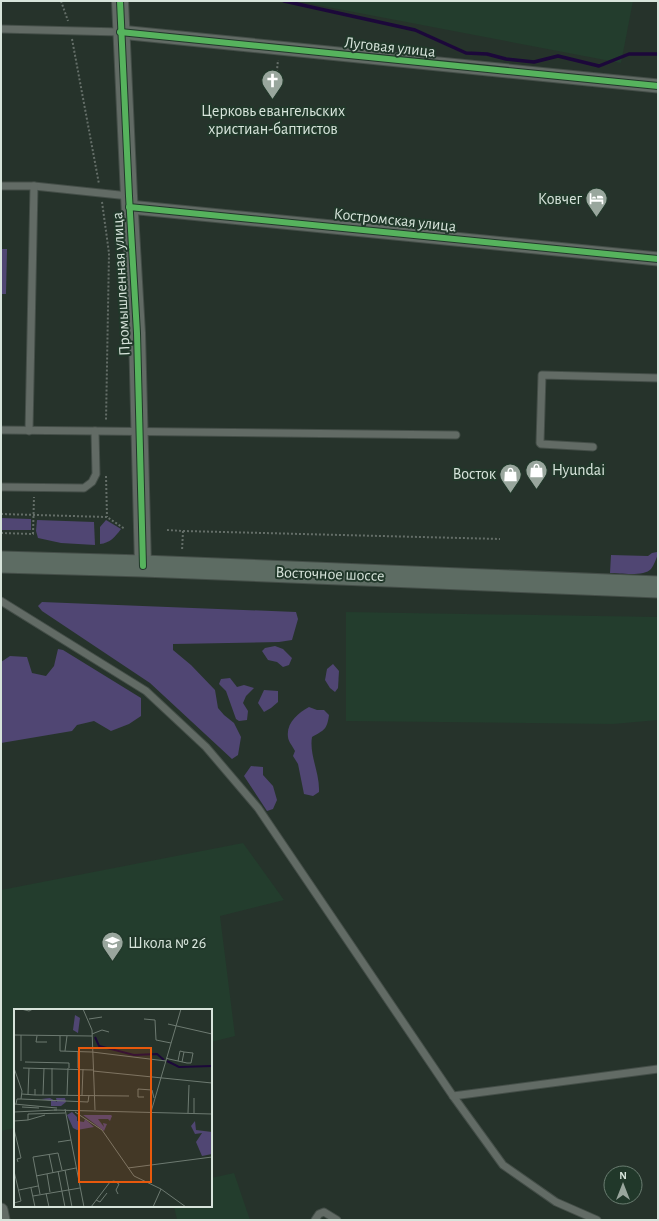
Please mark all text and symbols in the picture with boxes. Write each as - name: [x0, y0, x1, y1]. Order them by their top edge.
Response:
- street label: Луговая улица: [344, 34, 436, 61]
- church icon: Церковь евангельских христиан-баптистов: [260, 68, 286, 101]
- place label: Церковь евангельских христиан-баптистов: [201, 103, 345, 137]
- hotel icon: Ковчег: [584, 186, 610, 219]
- place label: Ковчег: [538, 191, 582, 207]
- street label: Костромская улица: [333, 206, 457, 235]
- street label: Промышленная улица: [109, 212, 134, 356]
- shop icon: Hyundai: [524, 457, 550, 490]
- shop icon: Восток: [498, 461, 524, 494]
- place label: Hyundai: [552, 462, 605, 479]
- place label: Восток: [452, 466, 497, 482]
- street label: Восточное шоссе: [275, 564, 385, 584]
- school or university icon: Школа № 26: [100, 930, 126, 963]
- place label: Школа № 26: [128, 935, 206, 951]
- inset map: [14, 1009, 212, 1207]
- north arrow: [603, 1165, 643, 1205]
- text: N: [619, 1170, 627, 1181]

